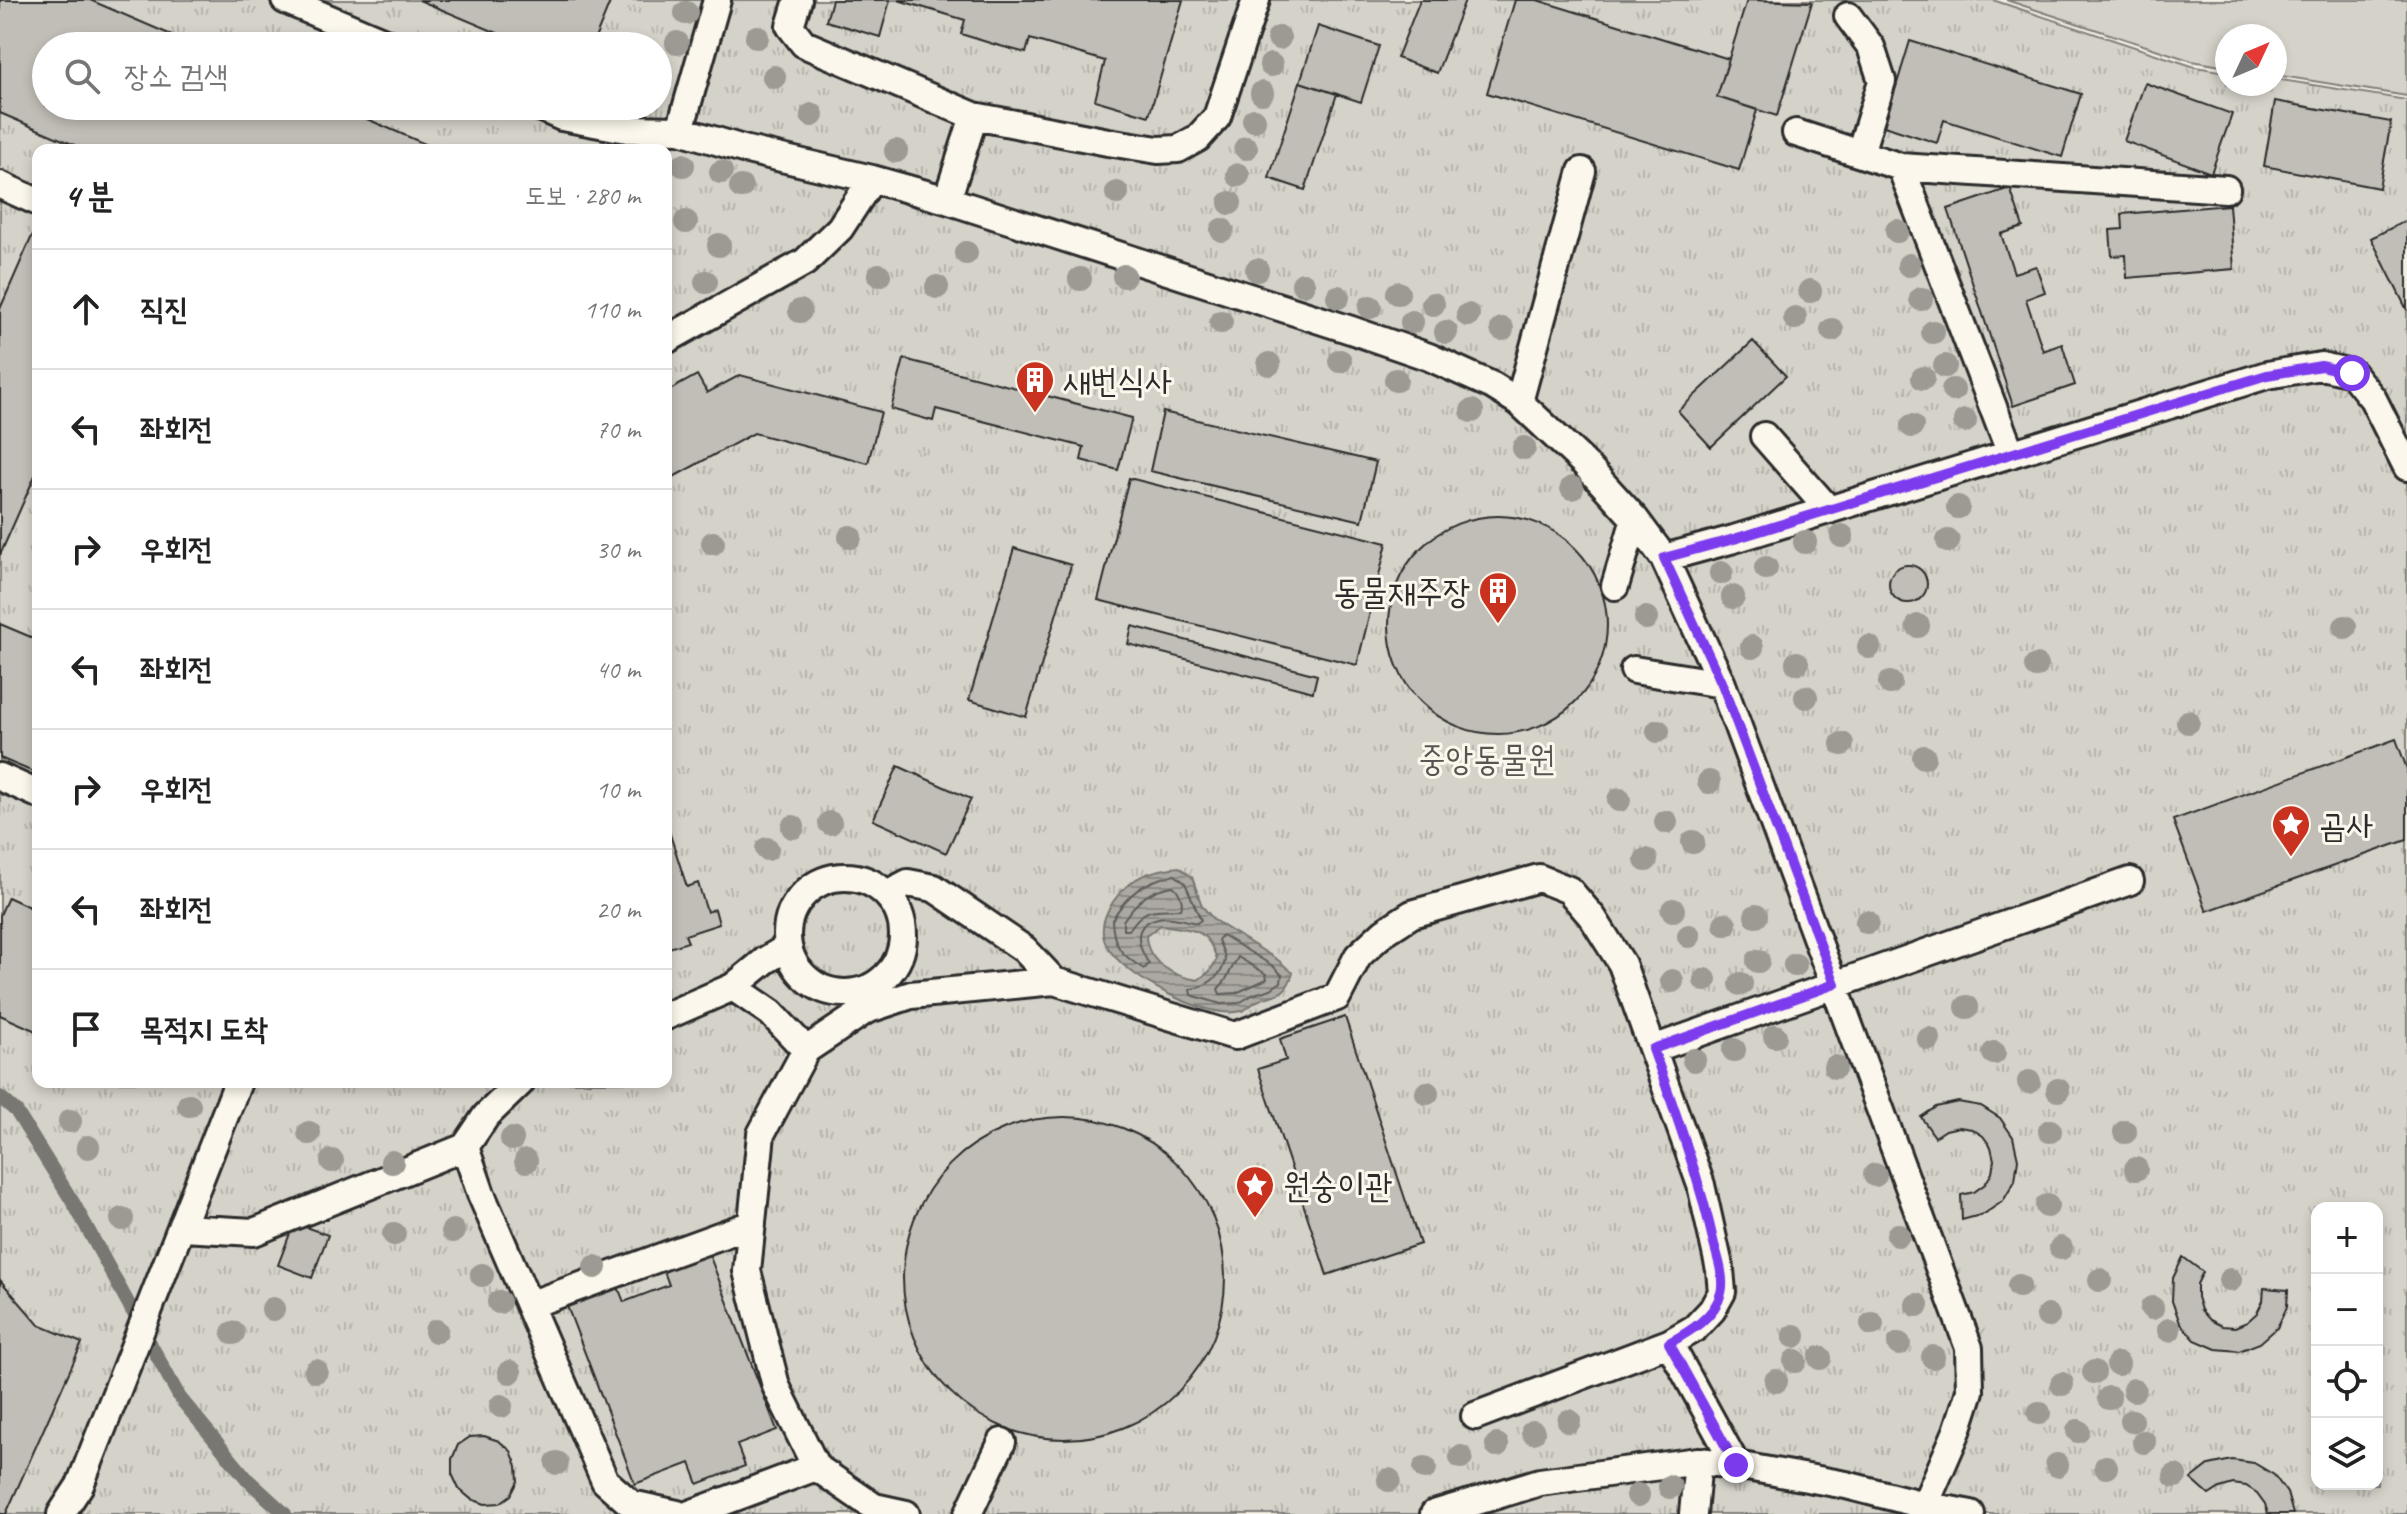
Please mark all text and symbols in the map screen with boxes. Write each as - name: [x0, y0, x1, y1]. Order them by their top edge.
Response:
- north arrow: [2215, 24, 2287, 96]
- search box: [32, 32, 672, 120]
- icon: search: [60, 54, 104, 98]
- text: 장소 검색: [124, 57, 228, 95]
- text: 4 분: [64, 174, 115, 217]
- text: 도보 · 280 m: [525, 179, 640, 212]
- icon: ahead: [64, 287, 108, 331]
- text: 직진: [140, 290, 188, 328]
- text: 110 m: [584, 293, 640, 326]
- route start: [2334, 355, 2370, 391]
- building icon: 새번식사: [1014, 359, 1056, 414]
- place label: 새번식사: [1063, 359, 1172, 402]
- icon: left: [64, 407, 108, 451]
- text: 좌회전: [140, 410, 212, 448]
- text: 70 m: [596, 413, 640, 446]
- icon: right: [64, 527, 108, 571]
- text: 우회전: [140, 530, 212, 568]
- text: 30 m: [596, 533, 640, 566]
- place label: 동물재주장: [1333, 570, 1470, 613]
- building icon: 동물재주장: [1477, 570, 1519, 625]
- icon: left: [64, 647, 108, 691]
- text: 좌회전: [140, 650, 212, 688]
- text: 40 m: [596, 653, 640, 686]
- park label: 중앙동물원: [1419, 737, 1555, 780]
- icon: right: [64, 767, 108, 811]
- text: 우회전: [140, 770, 212, 808]
- text: 10 m: [596, 773, 640, 806]
- place icon: 곰사: [2270, 803, 2312, 858]
- place label: 곰사: [2319, 803, 2374, 846]
- icon: left: [64, 887, 108, 931]
- text: 좌회전: [140, 890, 212, 928]
- text: 20 m: [596, 893, 640, 926]
- icon: arrive: [64, 1007, 108, 1051]
- text: 목적지 도착: [140, 1010, 268, 1048]
- place icon: 원숭이관: [1234, 1164, 1276, 1219]
- place label: 원숭이관: [1283, 1164, 1392, 1207]
- map controls: [2311, 1202, 2383, 1490]
- button: +: [2311, 1202, 2383, 1274]
- button: −: [2311, 1274, 2383, 1346]
- button: locate: [2311, 1346, 2383, 1418]
- button: layers: [2311, 1418, 2383, 1490]
- route end: [1718, 1447, 1754, 1483]

